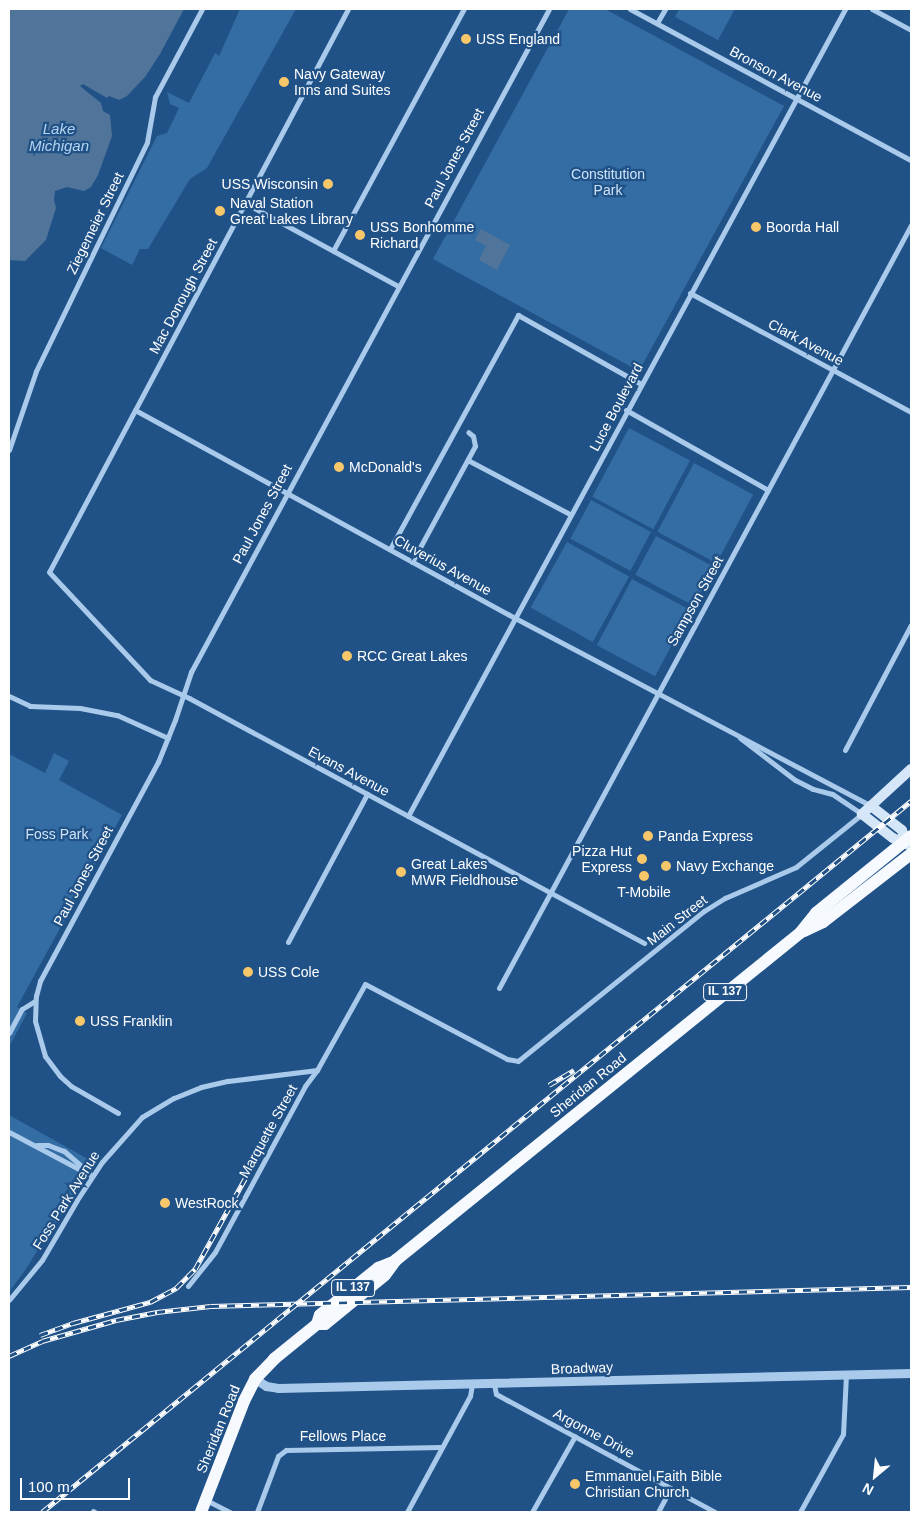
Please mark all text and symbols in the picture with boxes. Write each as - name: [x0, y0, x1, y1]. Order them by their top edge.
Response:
- place label: USS England: [476, 31, 560, 47]
- marker: USS England: [460, 33, 472, 45]
- street label: Bronson Avenue: [726, 42, 826, 106]
- place label: Navy Gateway Inns and Suites: [294, 66, 391, 98]
- marker: Navy Gateway Inns and Suites: [278, 76, 290, 88]
- street label: Paul Jones Street: [421, 105, 487, 211]
- water label: Lake Michigan: [29, 119, 89, 154]
- park label: Constitution Park: [571, 166, 645, 198]
- street label: Ziegemeier Street: [63, 169, 127, 277]
- place label: USS Wisconsin: [222, 176, 318, 192]
- marker: USS Wisconsin: [322, 178, 334, 190]
- place label: Naval Station Great Lakes Library: [230, 195, 353, 228]
- marker: Naval Station Great Lakes Library: [214, 205, 226, 217]
- place label: USS Bonhomme Richard: [370, 219, 474, 252]
- place label: Boorda Hall: [766, 219, 839, 235]
- marker: Boorda Hall: [750, 221, 762, 233]
- marker: USS Bonhomme Richard: [354, 229, 366, 241]
- street label: Mac Donough Street: [145, 235, 221, 357]
- street label: Clark Avenue: [765, 315, 847, 369]
- street label: Luce Boulevard: [586, 360, 646, 454]
- place label: McDonald's: [349, 459, 422, 475]
- street label: Paul Jones Street: [229, 461, 295, 567]
- marker: McDonald's: [333, 461, 345, 473]
- street label: Cluverius Avenue: [391, 531, 495, 599]
- street label: Sampson Street: [663, 553, 727, 649]
- place label: RCC Great Lakes: [357, 648, 467, 664]
- marker: RCC Great Lakes: [341, 650, 353, 662]
- street label: Evans Avenue: [305, 742, 393, 800]
- street label: Paul Jones Street: [50, 823, 116, 929]
- park label: Foss Park: [25, 826, 89, 842]
- place label: Panda Express: [658, 828, 753, 844]
- marker: Panda Express: [642, 830, 654, 842]
- place label: Pizza Hut Express: [572, 843, 632, 876]
- marker: Pizza Hut Express: [636, 853, 648, 865]
- place label: Great Lakes MWR Fieldhouse: [411, 856, 518, 889]
- place label: Navy Exchange: [676, 858, 774, 874]
- marker: Navy Exchange: [660, 860, 672, 872]
- marker: Great Lakes MWR Fieldhouse: [395, 866, 407, 878]
- marker: T-Mobile: [638, 870, 650, 882]
- place label: T-Mobile: [617, 884, 671, 900]
- street label: Main Street: [644, 891, 710, 949]
- place label: USS Cole: [258, 964, 319, 980]
- marker: USS Cole: [242, 966, 254, 978]
- road number: IL 137: [702, 982, 748, 1002]
- place label: USS Franklin: [90, 1013, 172, 1029]
- marker: USS Franklin: [74, 1015, 86, 1027]
- street label: Sheridan Road: [546, 1049, 630, 1121]
- street label: Marquette Street: [235, 1081, 301, 1181]
- street label: Foss Park Avenue: [29, 1147, 103, 1253]
- place label: WestRock: [175, 1195, 239, 1211]
- marker: WestRock: [159, 1197, 171, 1209]
- road number: IL 137: [330, 1278, 376, 1298]
- street label: Broadway: [551, 1359, 613, 1377]
- street label: Sheridan Road: [193, 1383, 243, 1475]
- street label: Argonne Drive: [551, 1405, 637, 1461]
- street label: Fellows Place: [300, 1428, 386, 1444]
- north arrow: [850, 1451, 900, 1501]
- scale bar: [22, 1468, 132, 1500]
- place label: Emmanuel Faith Bible Christian Church: [585, 1468, 722, 1500]
- text: 100 m: [28, 1478, 70, 1495]
- marker: Emmanuel Faith Bible Christian Church: [569, 1478, 581, 1490]
- text: N: [860, 1480, 876, 1499]

